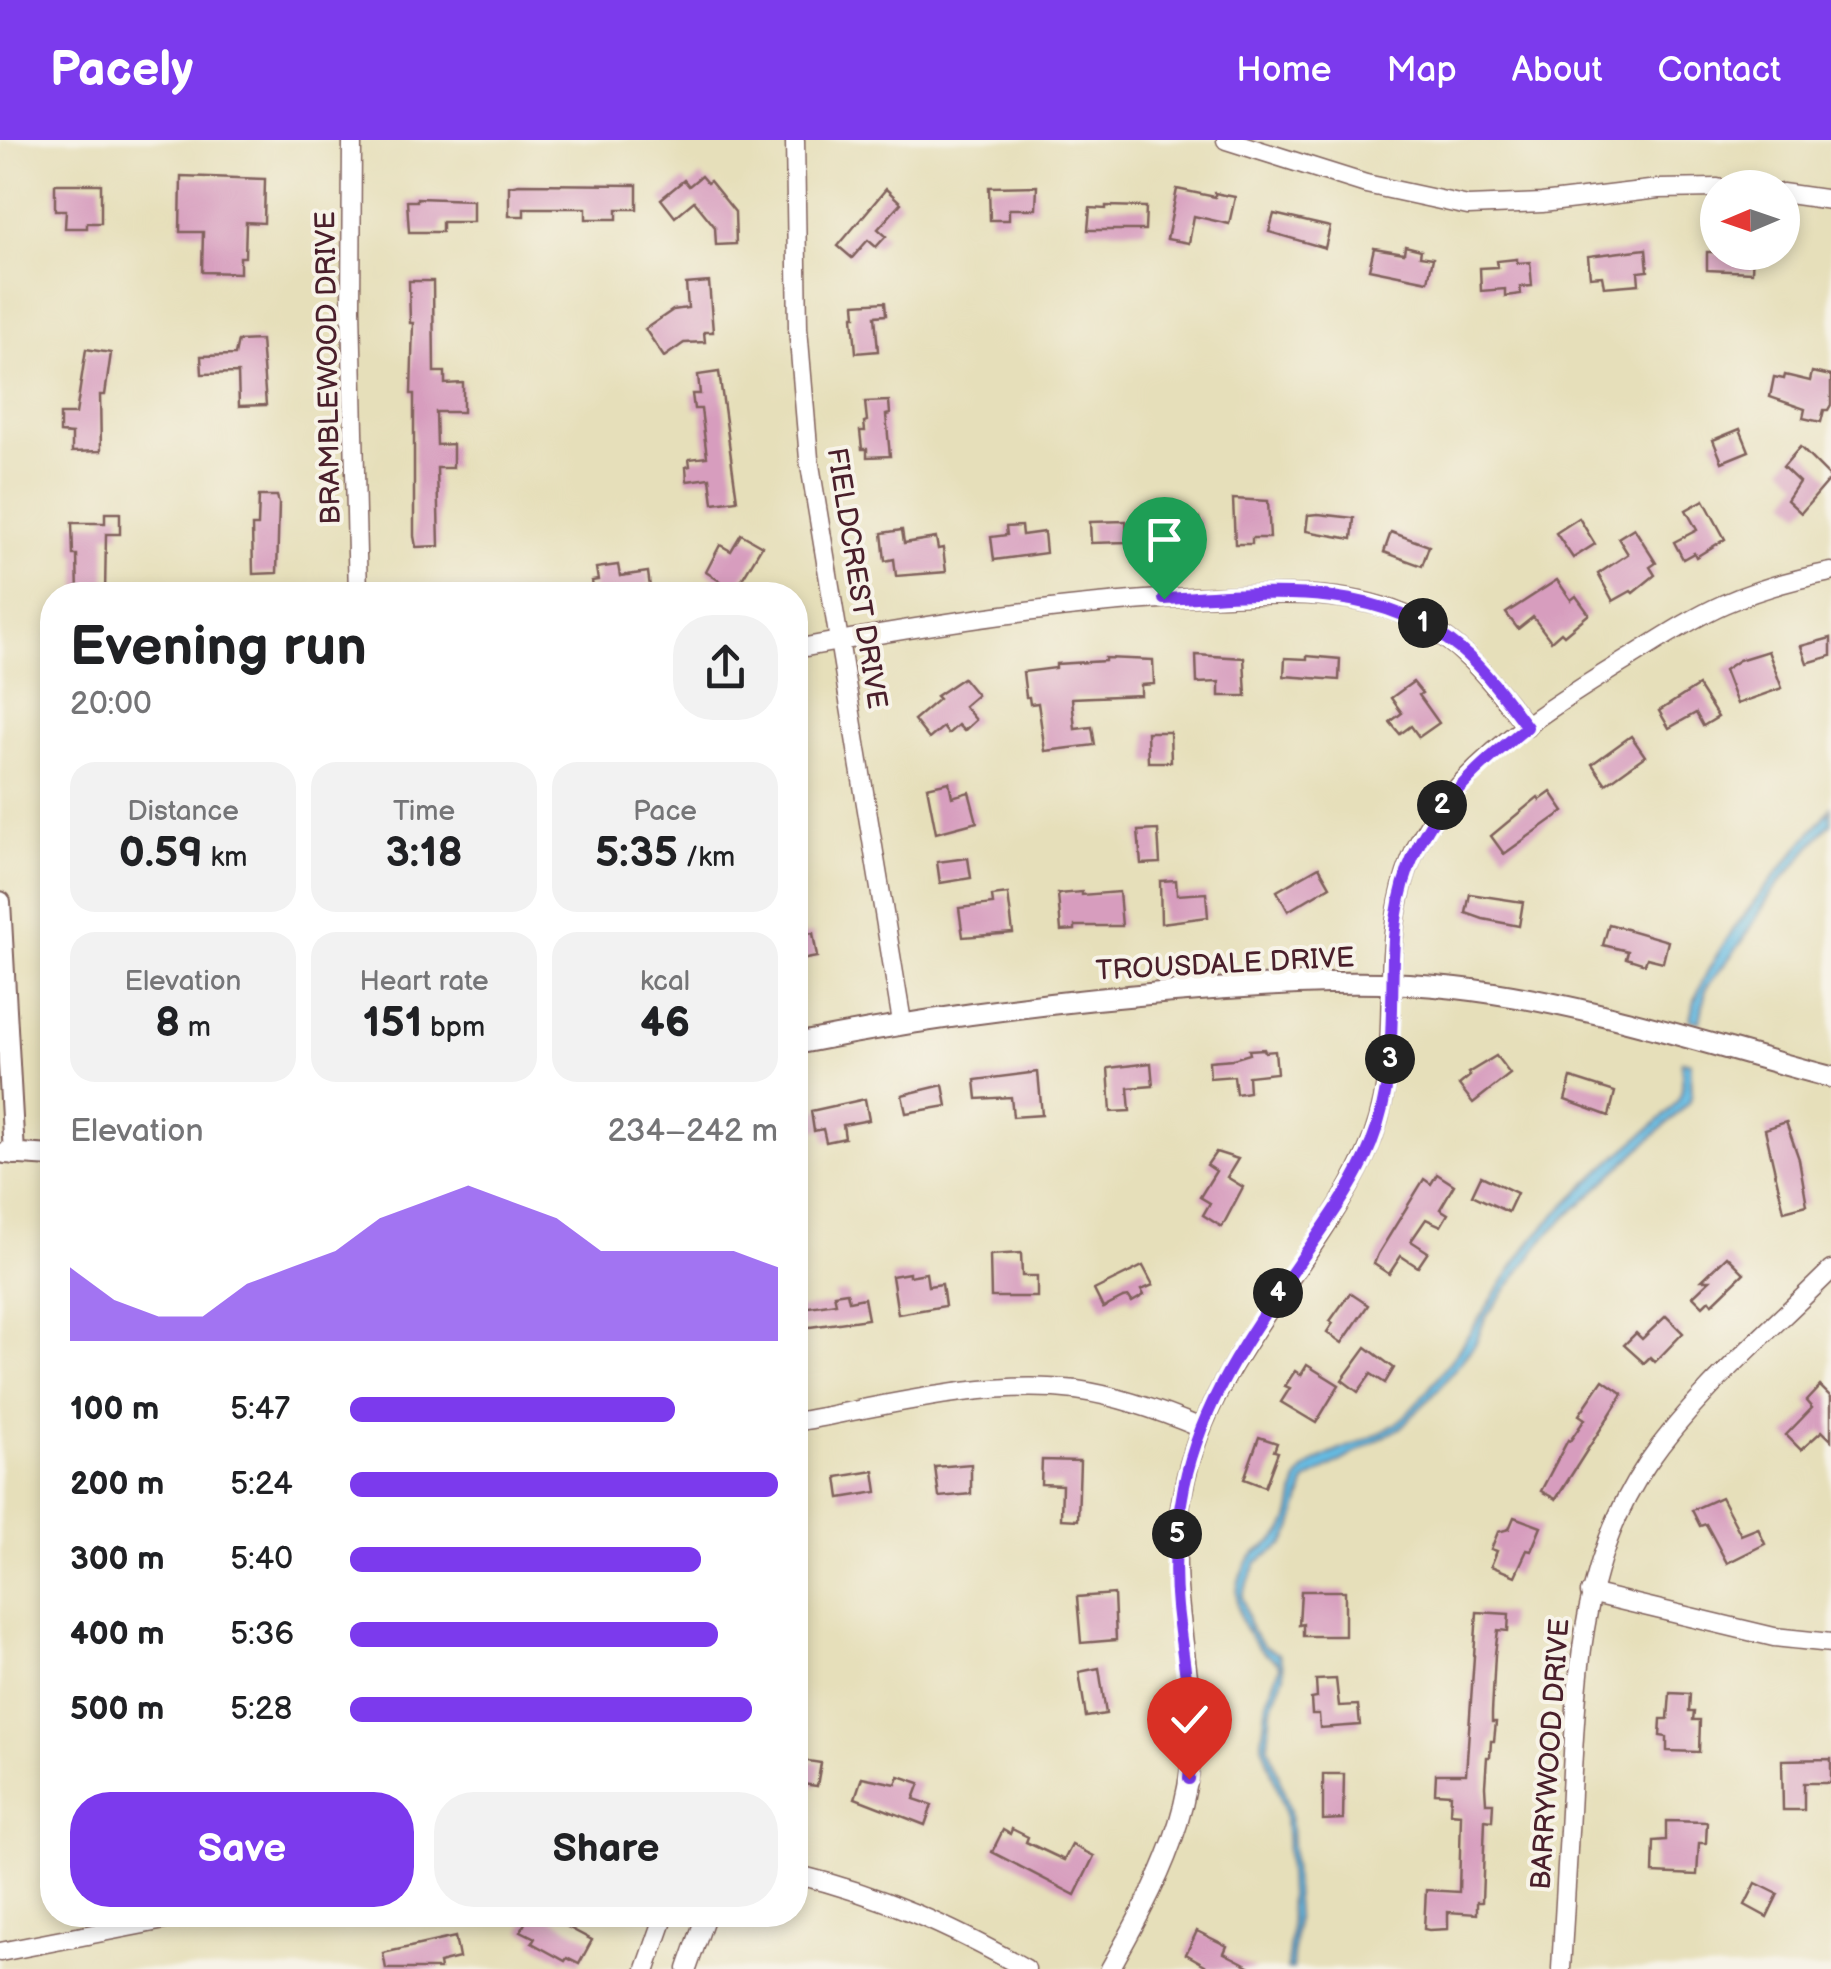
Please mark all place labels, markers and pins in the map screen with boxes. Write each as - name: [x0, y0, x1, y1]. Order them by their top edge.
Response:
- pin: [1122, 497, 1207, 600]
- pin: 1: [1398, 598, 1448, 648]
- pin: 2: [1417, 780, 1467, 830]
- pin: 3: [1365, 1034, 1415, 1084]
- pin: 4: [1253, 1268, 1303, 1318]
- pin: 5: [1152, 1509, 1202, 1559]
- pin: [1147, 1677, 1232, 1780]

